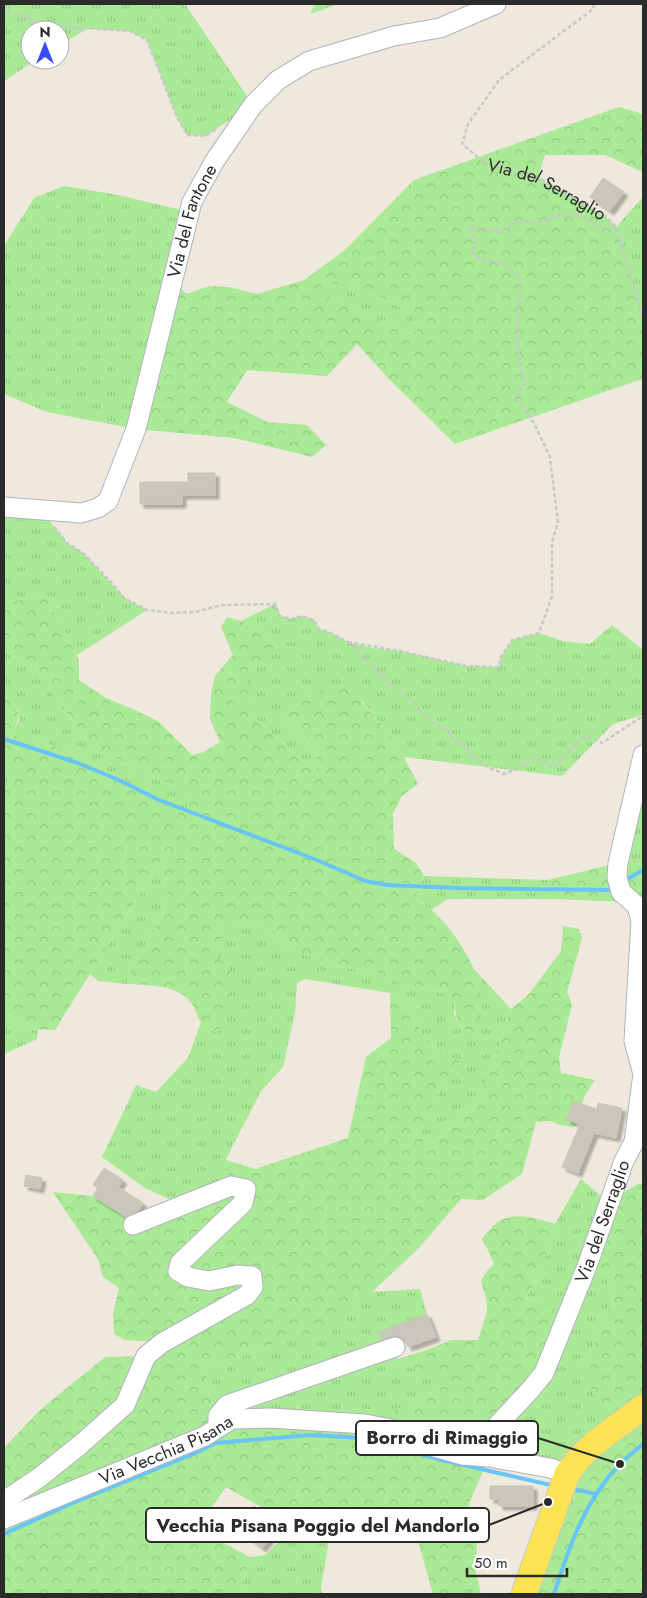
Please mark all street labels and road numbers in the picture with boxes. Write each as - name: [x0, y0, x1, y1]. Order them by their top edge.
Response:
- street label: Via del Serraglio: [485, 152, 611, 227]
- street label: Via del Fantone: [161, 159, 223, 281]
- street label: Via del Serraglio: [568, 1156, 636, 1287]
- street label: Via Vecchia Pisana: [95, 1409, 238, 1491]

